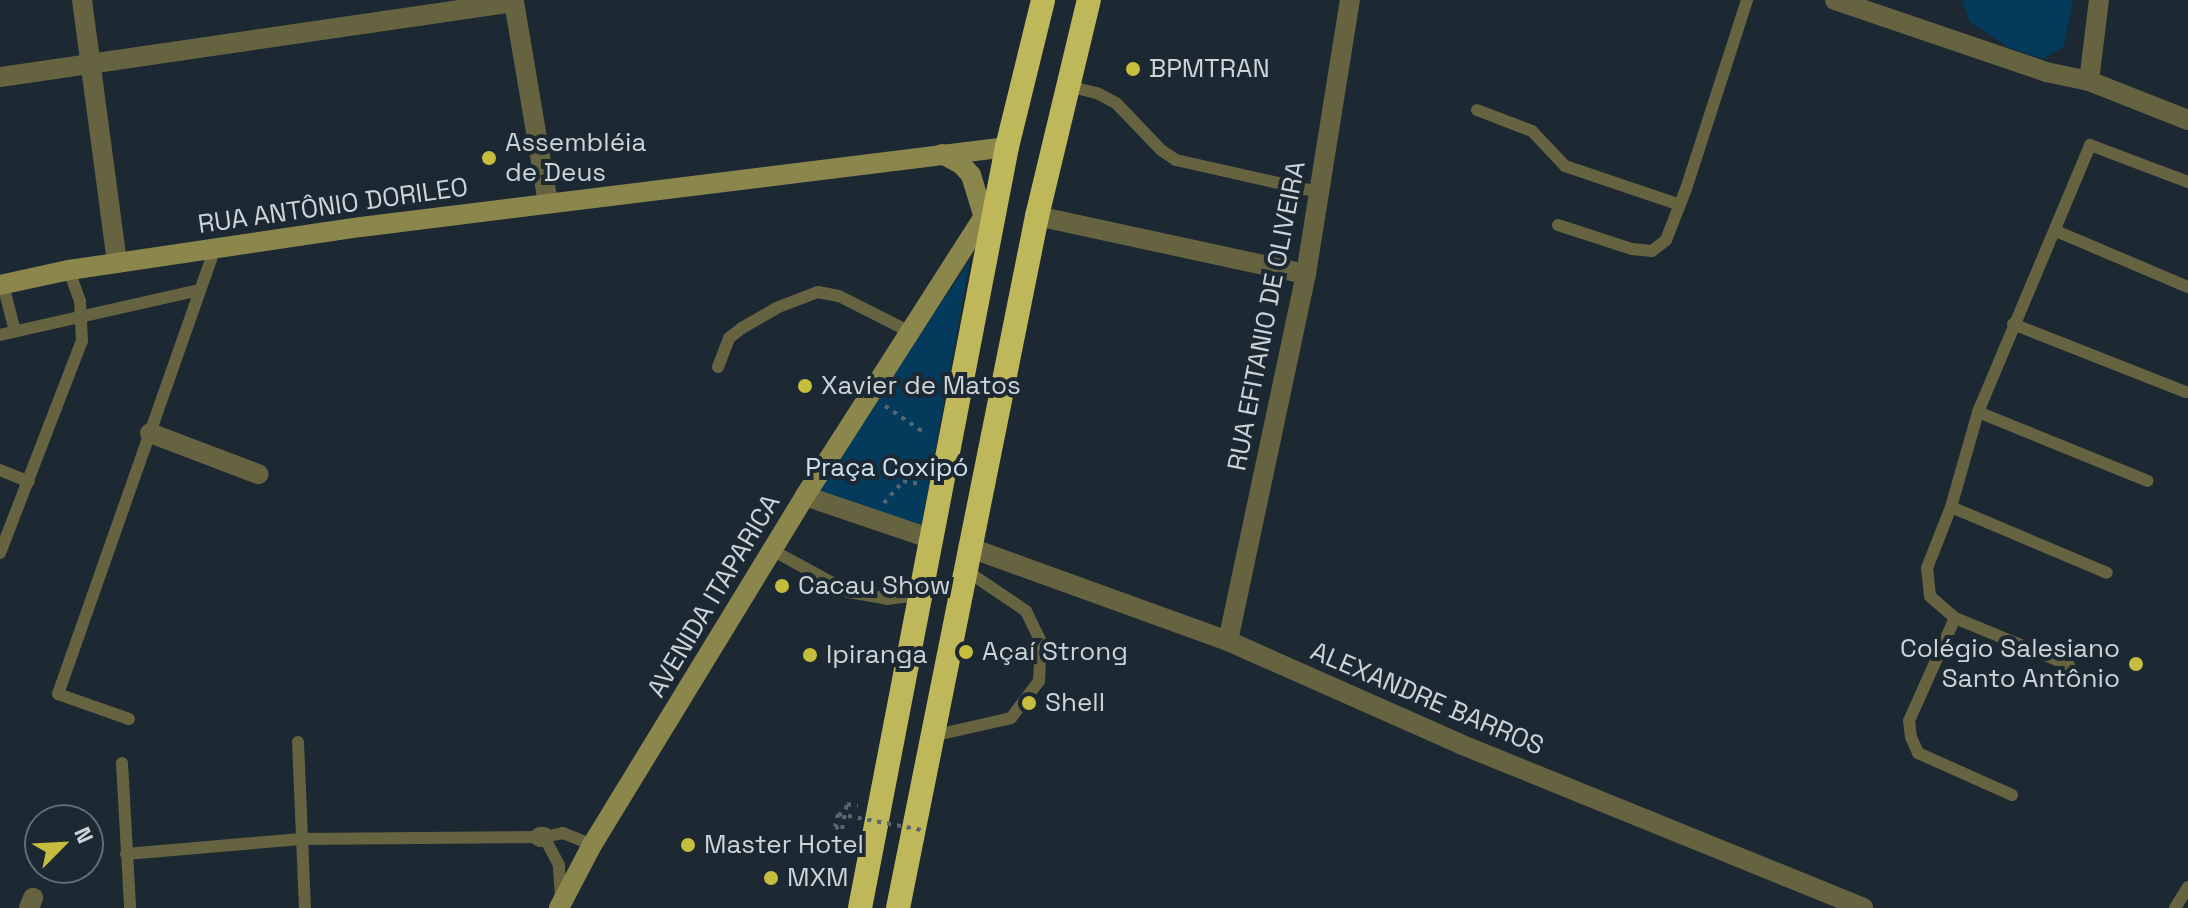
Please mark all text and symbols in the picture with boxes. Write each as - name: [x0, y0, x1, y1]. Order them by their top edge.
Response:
- place label: BPMTRAN: [1149, 53, 1270, 85]
- marker: BPMTRAN: [1124, 60, 1142, 78]
- place label: Assembléia de Deus: [505, 127, 646, 188]
- marker: Assembléia de Deus: [480, 149, 498, 167]
- street label: RUA EFITANIO DE OLIVEIRA: [1222, 158, 1312, 474]
- street label: RUA ANTÔNIO DORILEO: [196, 172, 470, 240]
- place label: Xavier de Matos: [821, 370, 1021, 402]
- marker: Xavier de Matos: [796, 377, 814, 395]
- park label: Praça Coxipó: [805, 452, 969, 484]
- street label: AVENIDA ITAPARICA: [641, 489, 787, 703]
- place label: Cacau Show: [798, 570, 951, 602]
- marker: Cacau Show: [773, 577, 791, 595]
- place label: Colégio Salesiano Santo Antônio: [1900, 633, 2120, 694]
- place label: Açaí Strong: [982, 636, 1128, 668]
- street label: ALEXANDRE BARROS: [1306, 636, 1548, 762]
- place label: Ipiranga: [826, 639, 927, 671]
- marker: Açaí Strong: [957, 643, 975, 661]
- marker: Ipiranga: [801, 646, 819, 664]
- marker: Colégio Salesiano Santo Antônio: [2127, 655, 2145, 673]
- place label: Shell: [1045, 687, 1105, 719]
- marker: Shell: [1020, 694, 1038, 712]
- north arrow: [24, 804, 104, 884]
- text: N: [68, 823, 100, 847]
- place label: Master Hotel: [704, 829, 864, 861]
- marker: Master Hotel: [679, 836, 697, 854]
- place label: MXM: [787, 862, 849, 894]
- marker: MXM: [762, 869, 780, 887]

